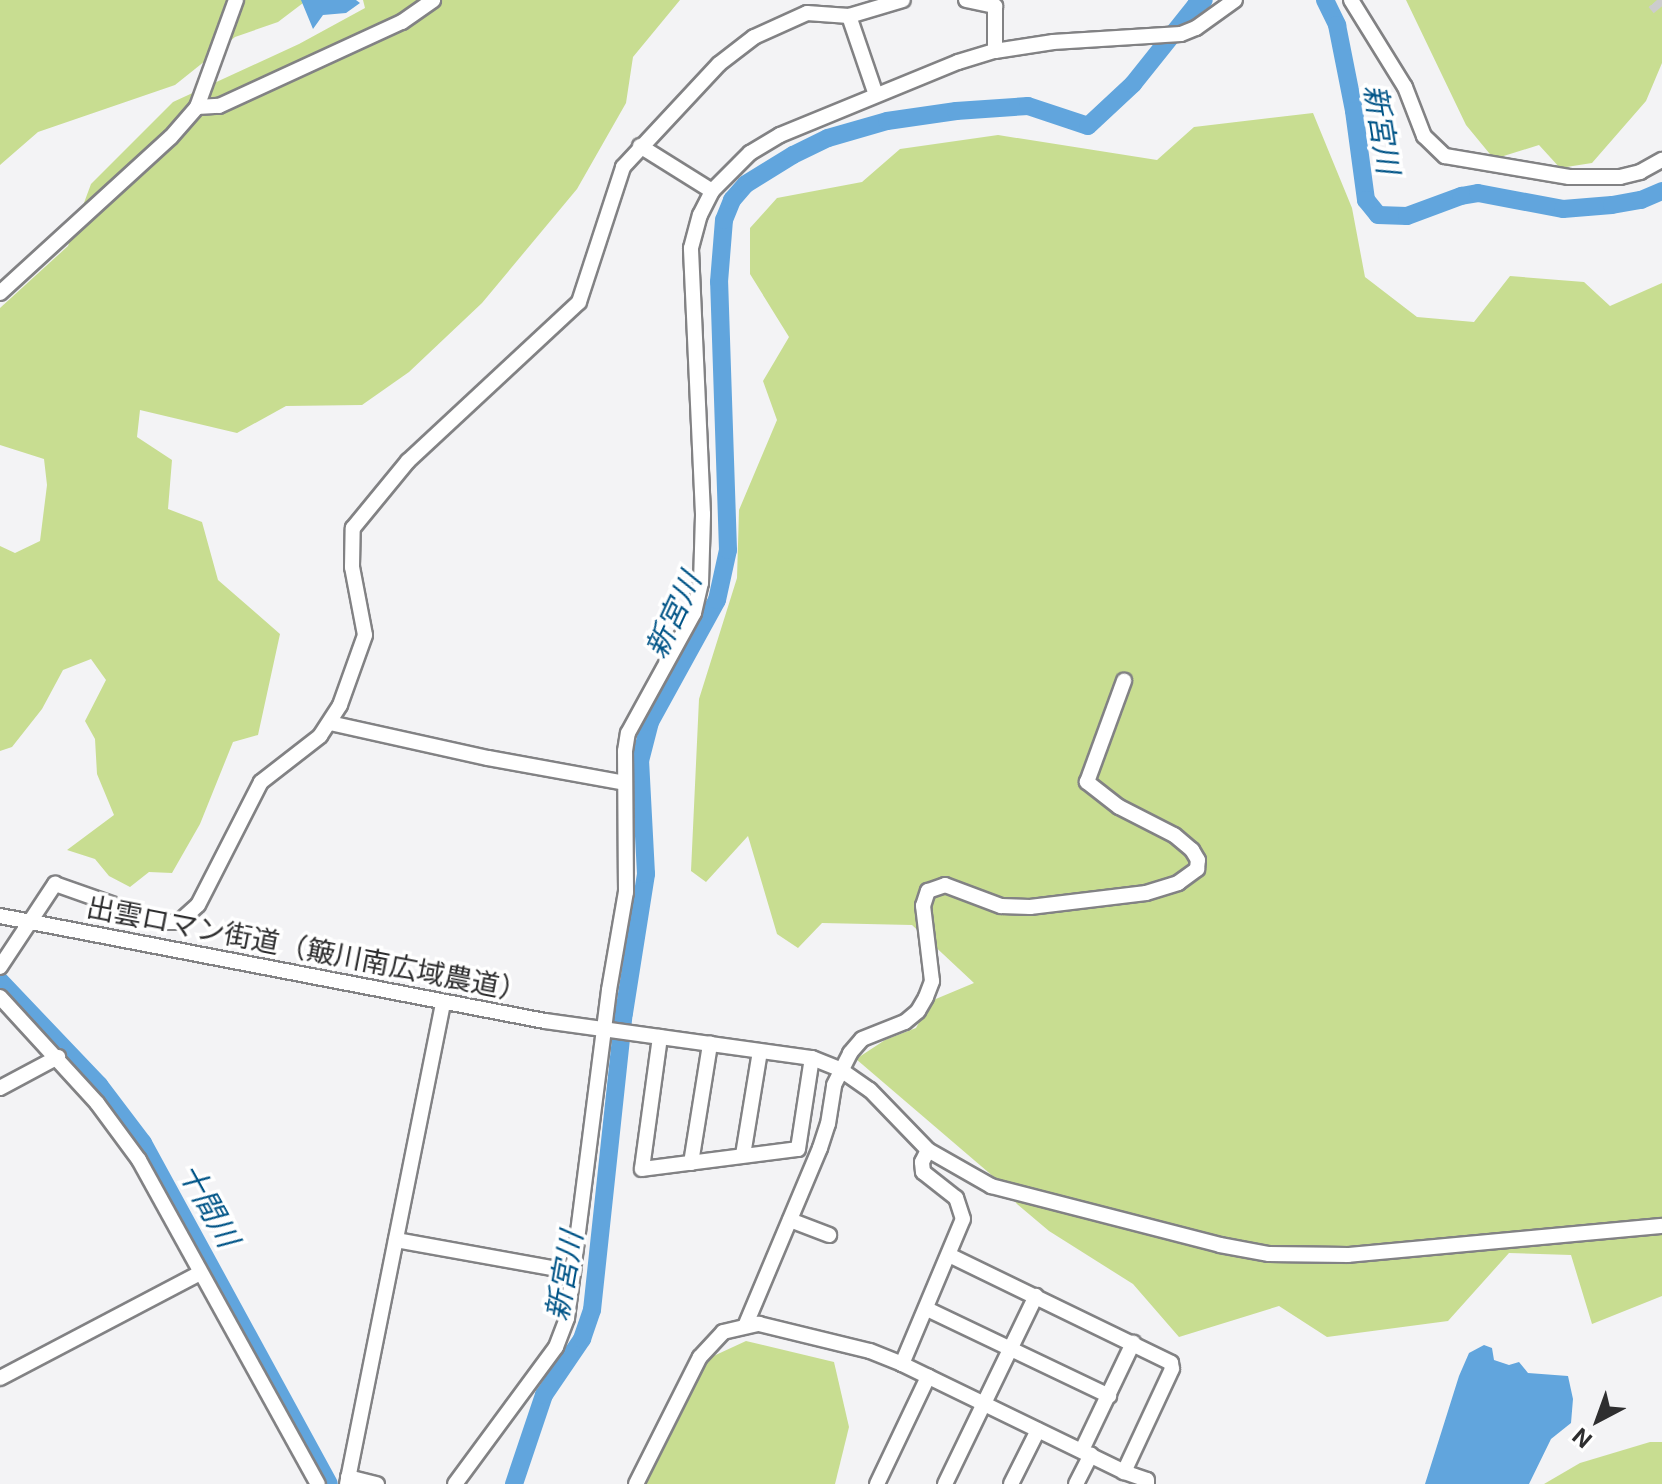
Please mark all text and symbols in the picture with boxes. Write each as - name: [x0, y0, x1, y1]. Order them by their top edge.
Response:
- water label: 新宮川: [1357, 82, 1407, 176]
- water label: 新宮川: [638, 567, 708, 663]
- street label: 出雲ロマン街道（簸川南広域農道）: [84, 890, 530, 1008]
- water label: 十間川: [171, 1157, 247, 1253]
- water label: 新宮川: [538, 1229, 590, 1323]
- north arrow: [1558, 1380, 1638, 1460]
- text: N: [1567, 1423, 1597, 1453]

